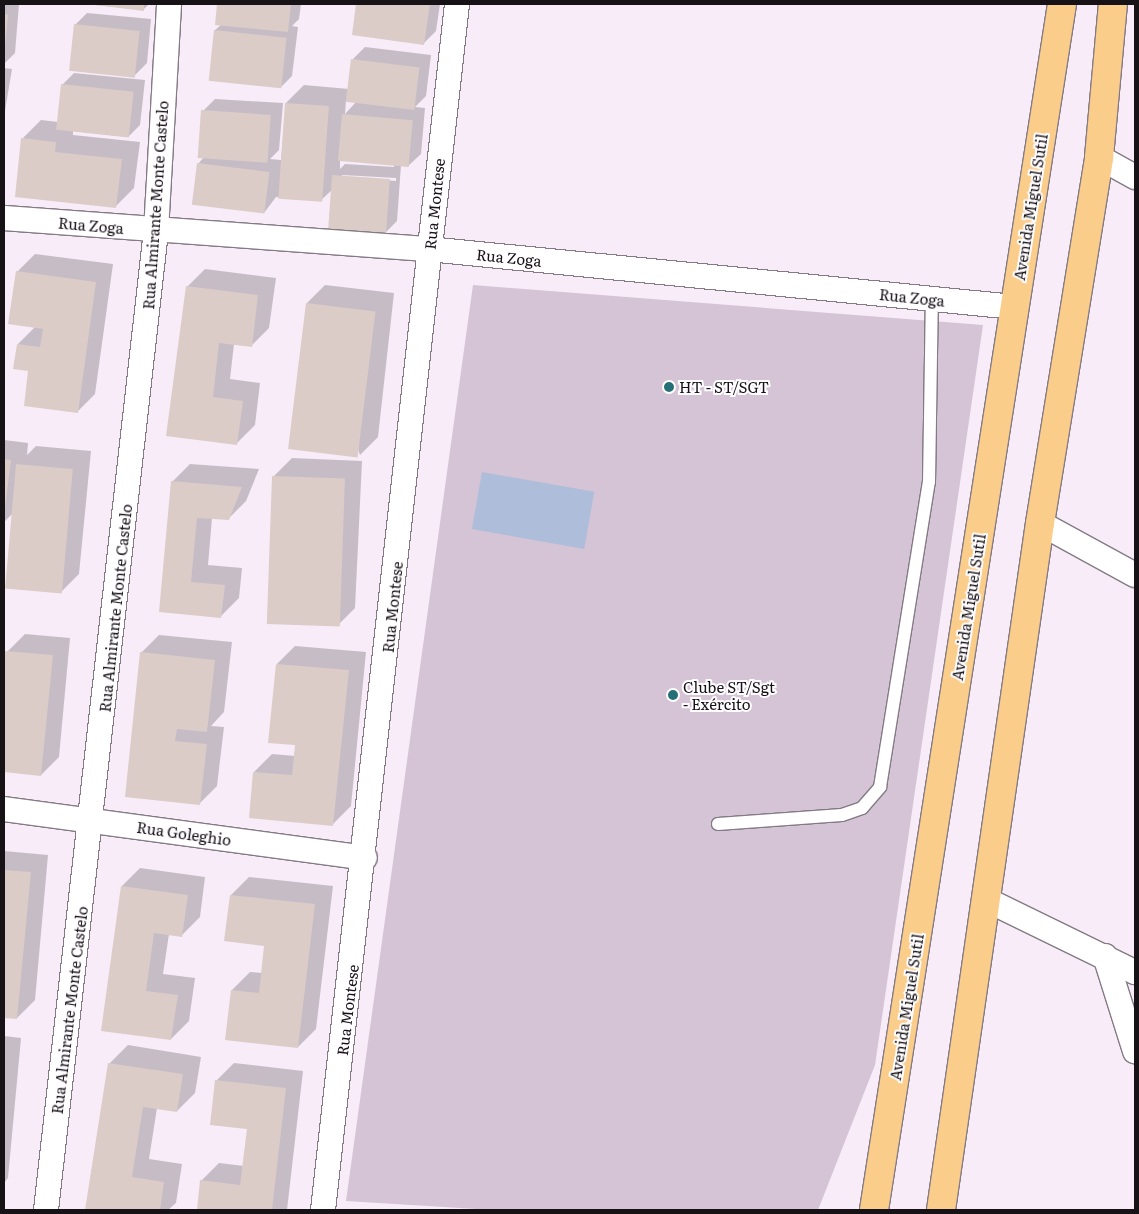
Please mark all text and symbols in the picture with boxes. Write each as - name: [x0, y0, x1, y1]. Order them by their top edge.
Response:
- street label: Rua Almirante Monte Castelo: [139, 100, 171, 310]
- street label: Avenida Miguel Sutil: [1010, 132, 1050, 282]
- street label: Rua Montese: [420, 157, 448, 251]
- street label: Rua Zoga: [57, 213, 125, 237]
- street label: Rua Zoga: [475, 245, 543, 269]
- street label: Rua Zoga: [878, 285, 946, 309]
- place label: HT - ST/SGT: [679, 378, 769, 396]
- marker: HT - ST/SGT: [663, 381, 675, 393]
- street label: Rua Almirante Monte Castelo: [95, 503, 135, 713]
- street label: Avenida Miguel Sutil: [948, 532, 988, 682]
- street label: Rua Montese: [378, 560, 406, 654]
- place label: Clube ST/Sgt - Exército: [683, 677, 775, 712]
- marker: Clube ST/Sgt - Exército: [667, 689, 679, 701]
- street label: Rua Goleghio: [136, 817, 232, 849]
- street label: Rua Almirante Monte Castelo: [47, 905, 91, 1115]
- street label: Avenida Miguel Sutil: [886, 932, 926, 1082]
- street label: Rua Montese: [332, 963, 362, 1057]

